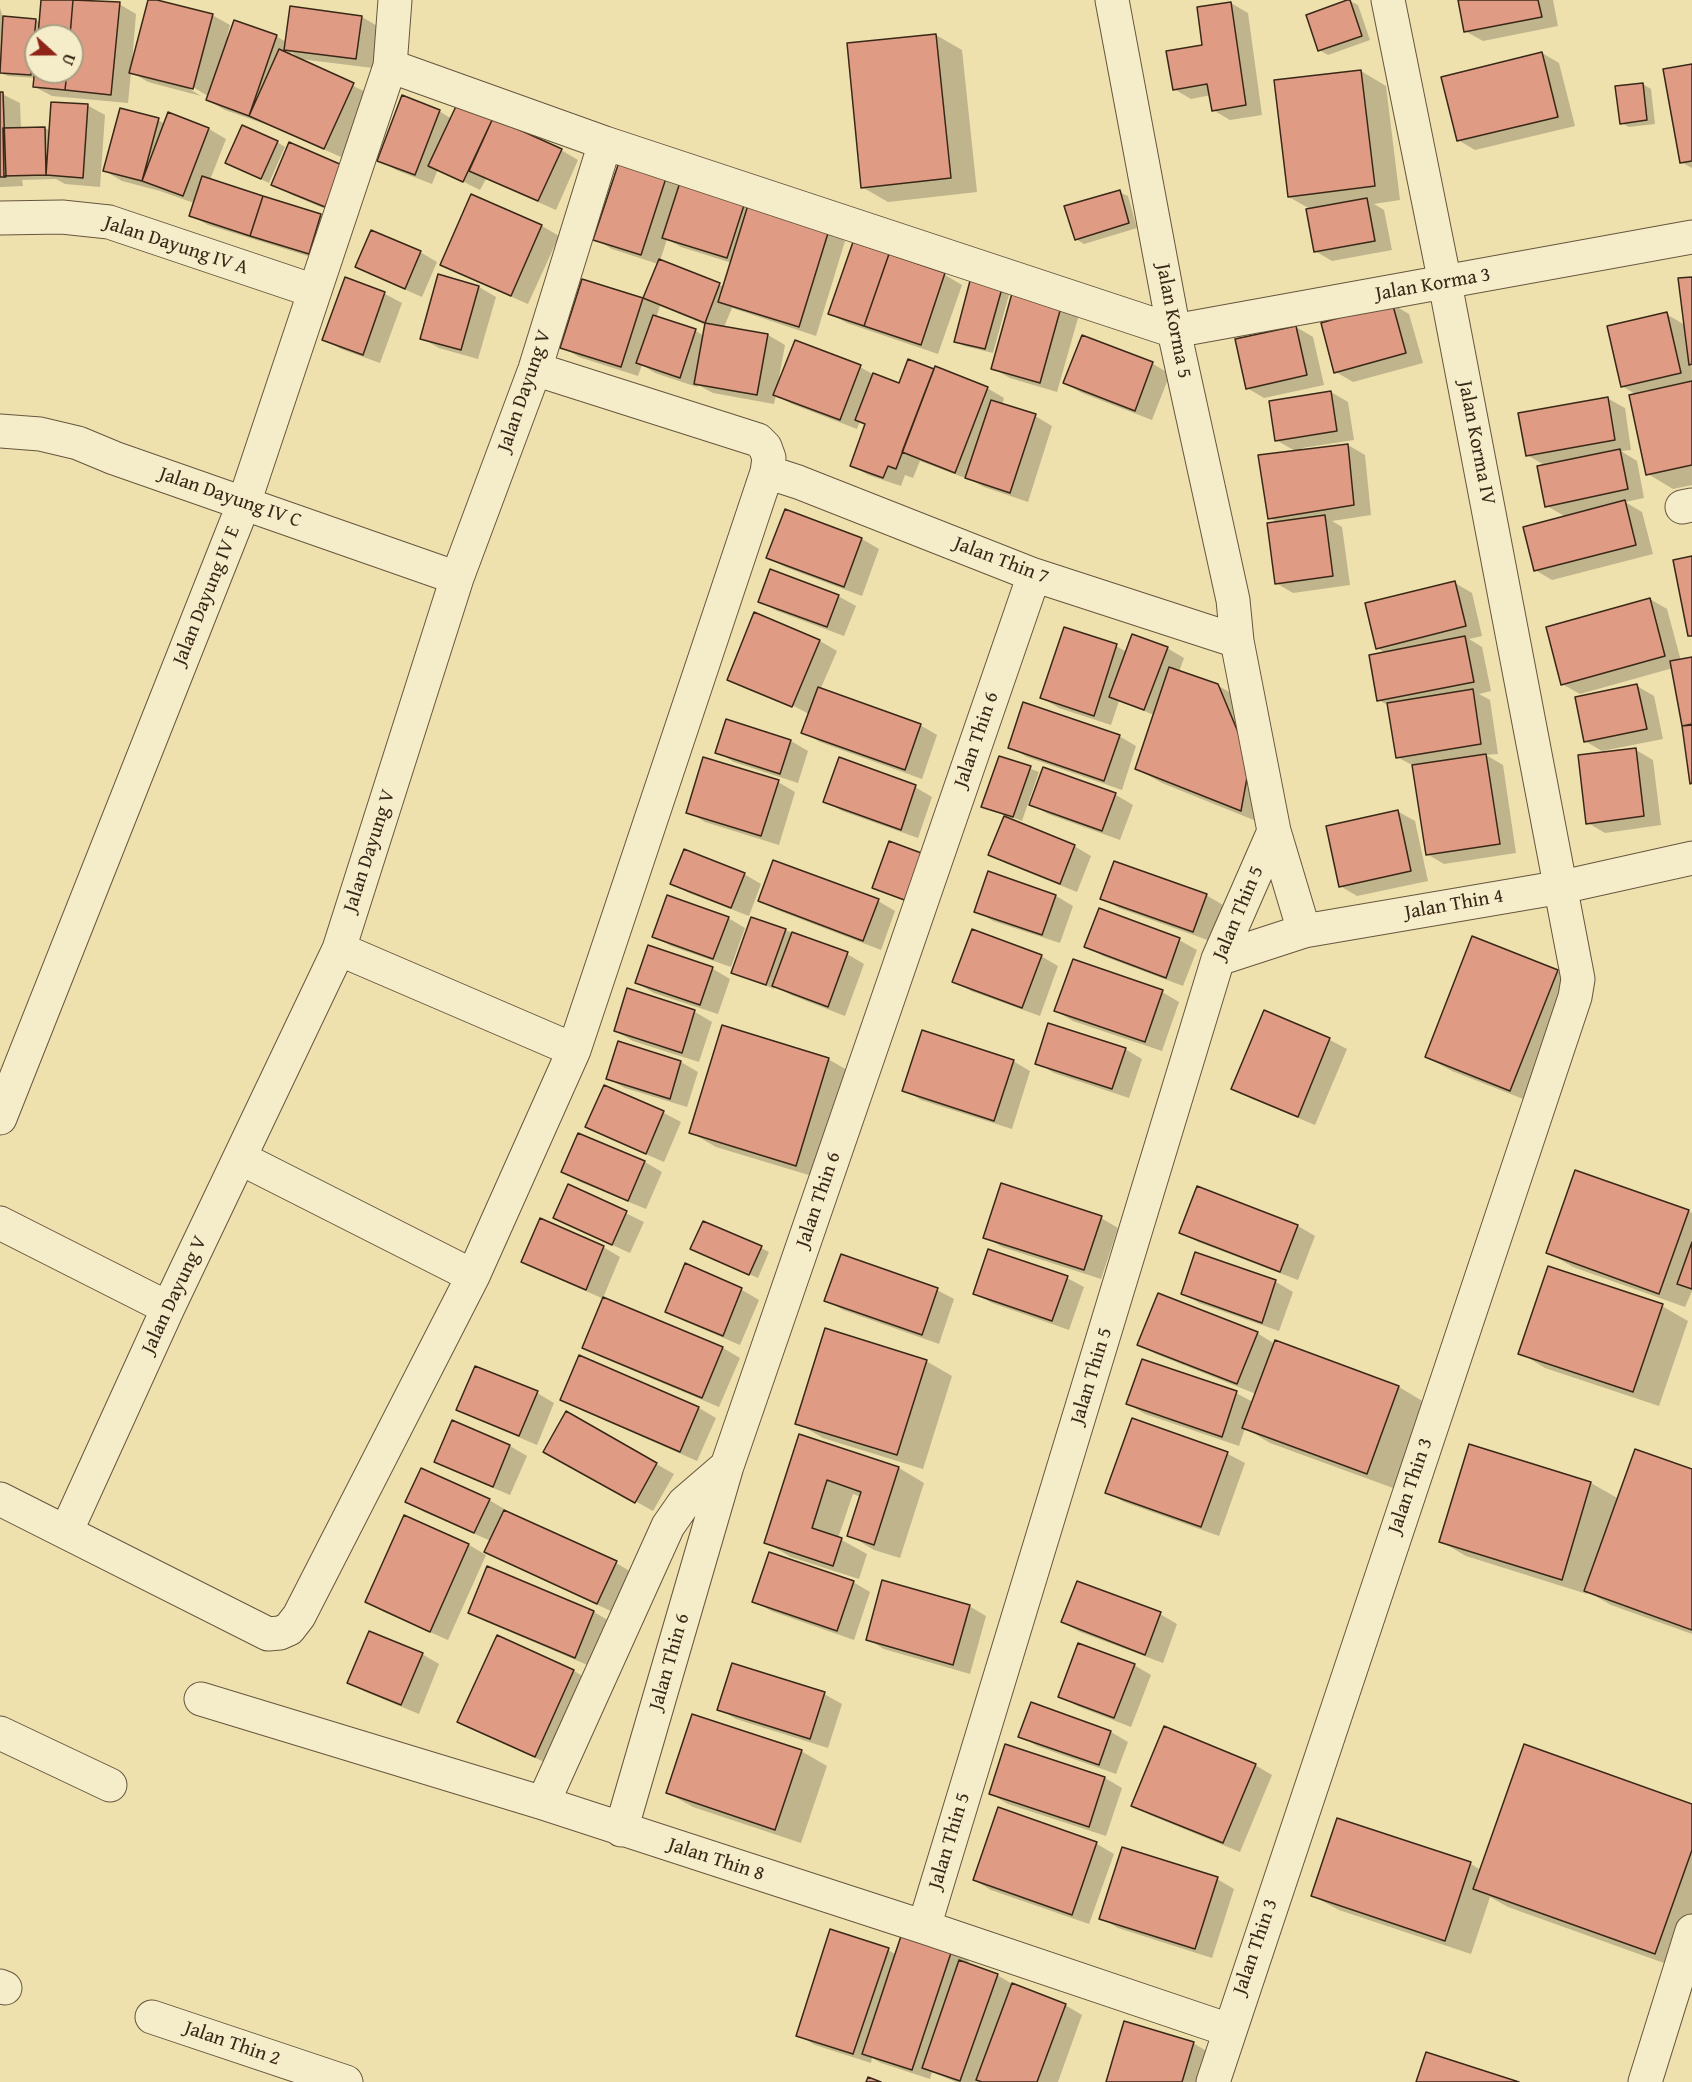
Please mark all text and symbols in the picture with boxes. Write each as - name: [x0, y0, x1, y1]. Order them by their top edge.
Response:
- north arrow: [24, 24, 84, 84]
- text: U: [56, 50, 82, 69]
- street label: Jalan Dayung IV A: [101, 211, 251, 281]
- street label: Jalan Korma 5: [1150, 261, 1196, 381]
- street label: Jalan Korma 3: [1374, 263, 1492, 307]
- street label: Jalan Dayung V: [493, 327, 557, 455]
- street label: Jalan Korma IV: [1452, 379, 1500, 507]
- street label: Jalan Dayung IV C: [156, 462, 304, 534]
- street label: Jalan Dayung IV E: [168, 523, 246, 669]
- street label: Jalan Thin 7: [950, 532, 1052, 590]
- street label: Jalan Thin 6: [949, 689, 1005, 791]
- street label: Jalan Dayung V: [339, 787, 401, 915]
- street label: Jalan Thin 5: [1208, 862, 1270, 964]
- street label: Jalan Thin 4: [1403, 885, 1505, 925]
- street label: Jalan Thin 6: [791, 1149, 847, 1251]
- street label: Jalan Dayung V: [137, 1232, 213, 1358]
- street label: Jalan Thin 5: [1066, 1325, 1118, 1427]
- street label: Jalan Thin 3: [1383, 1435, 1439, 1537]
- street label: Jalan Thin 6: [645, 1611, 695, 1713]
- street label: Jalan Thin 5: [924, 1790, 976, 1892]
- street label: Jalan Thin 8: [665, 1833, 767, 1887]
- street label: Jalan Thin 3: [1228, 1896, 1284, 1998]
- street label: Jalan Thin 2: [181, 2016, 283, 2072]

